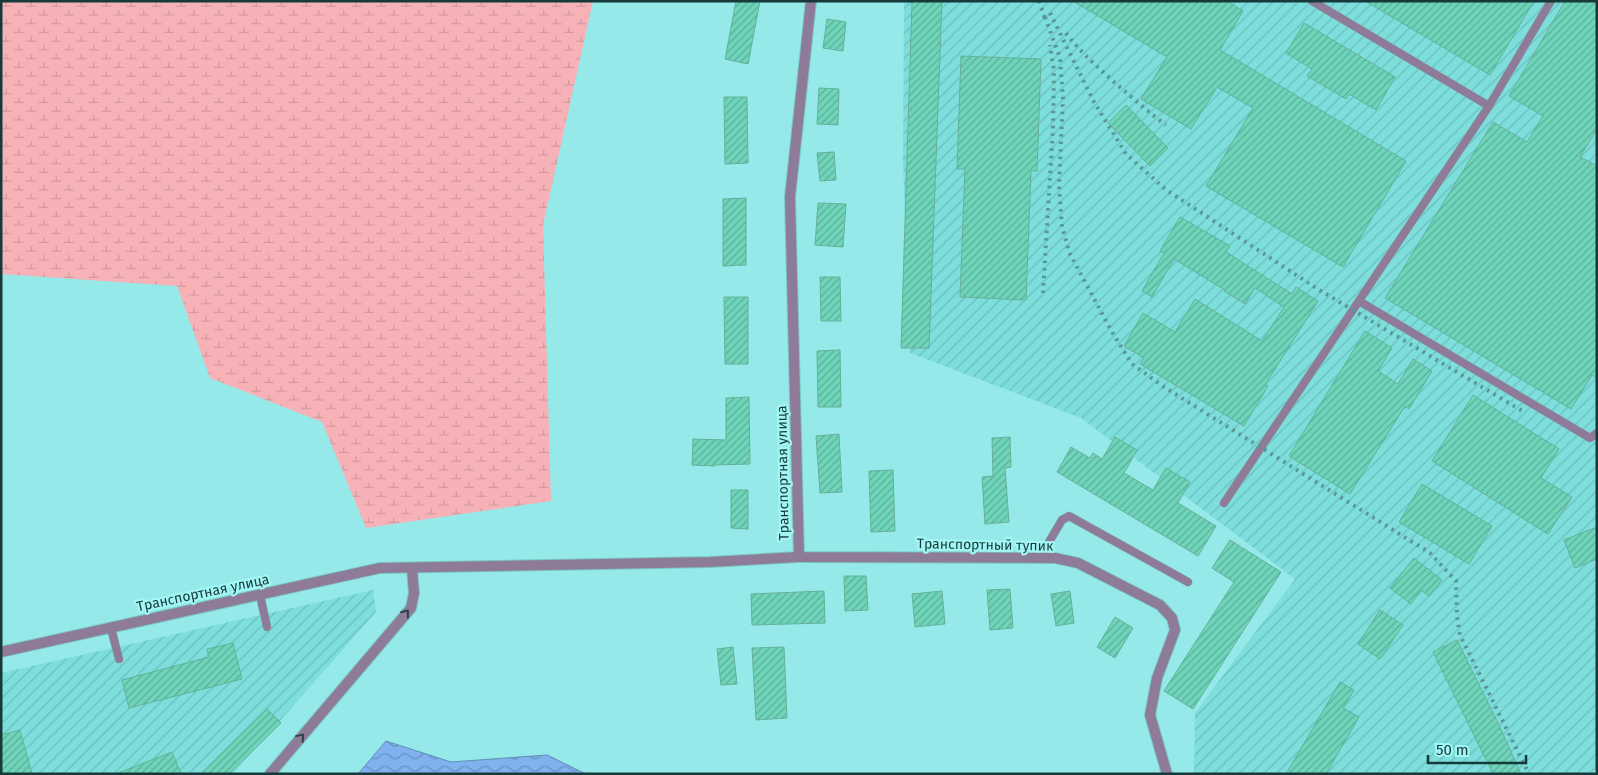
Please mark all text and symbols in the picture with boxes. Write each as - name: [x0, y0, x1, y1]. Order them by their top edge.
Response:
- street label: Транспортная улица: [773, 405, 793, 541]
- street label: Транспортный тупик: [917, 535, 1054, 555]
- street label: Транспортная улица: [135, 571, 271, 615]
- one-way arrow: [401, 610, 409, 619]
- scale bar: [1428, 732, 1526, 764]
- one-way arrow: [296, 733, 305, 742]
- text: 50 m: [1436, 741, 1469, 759]

